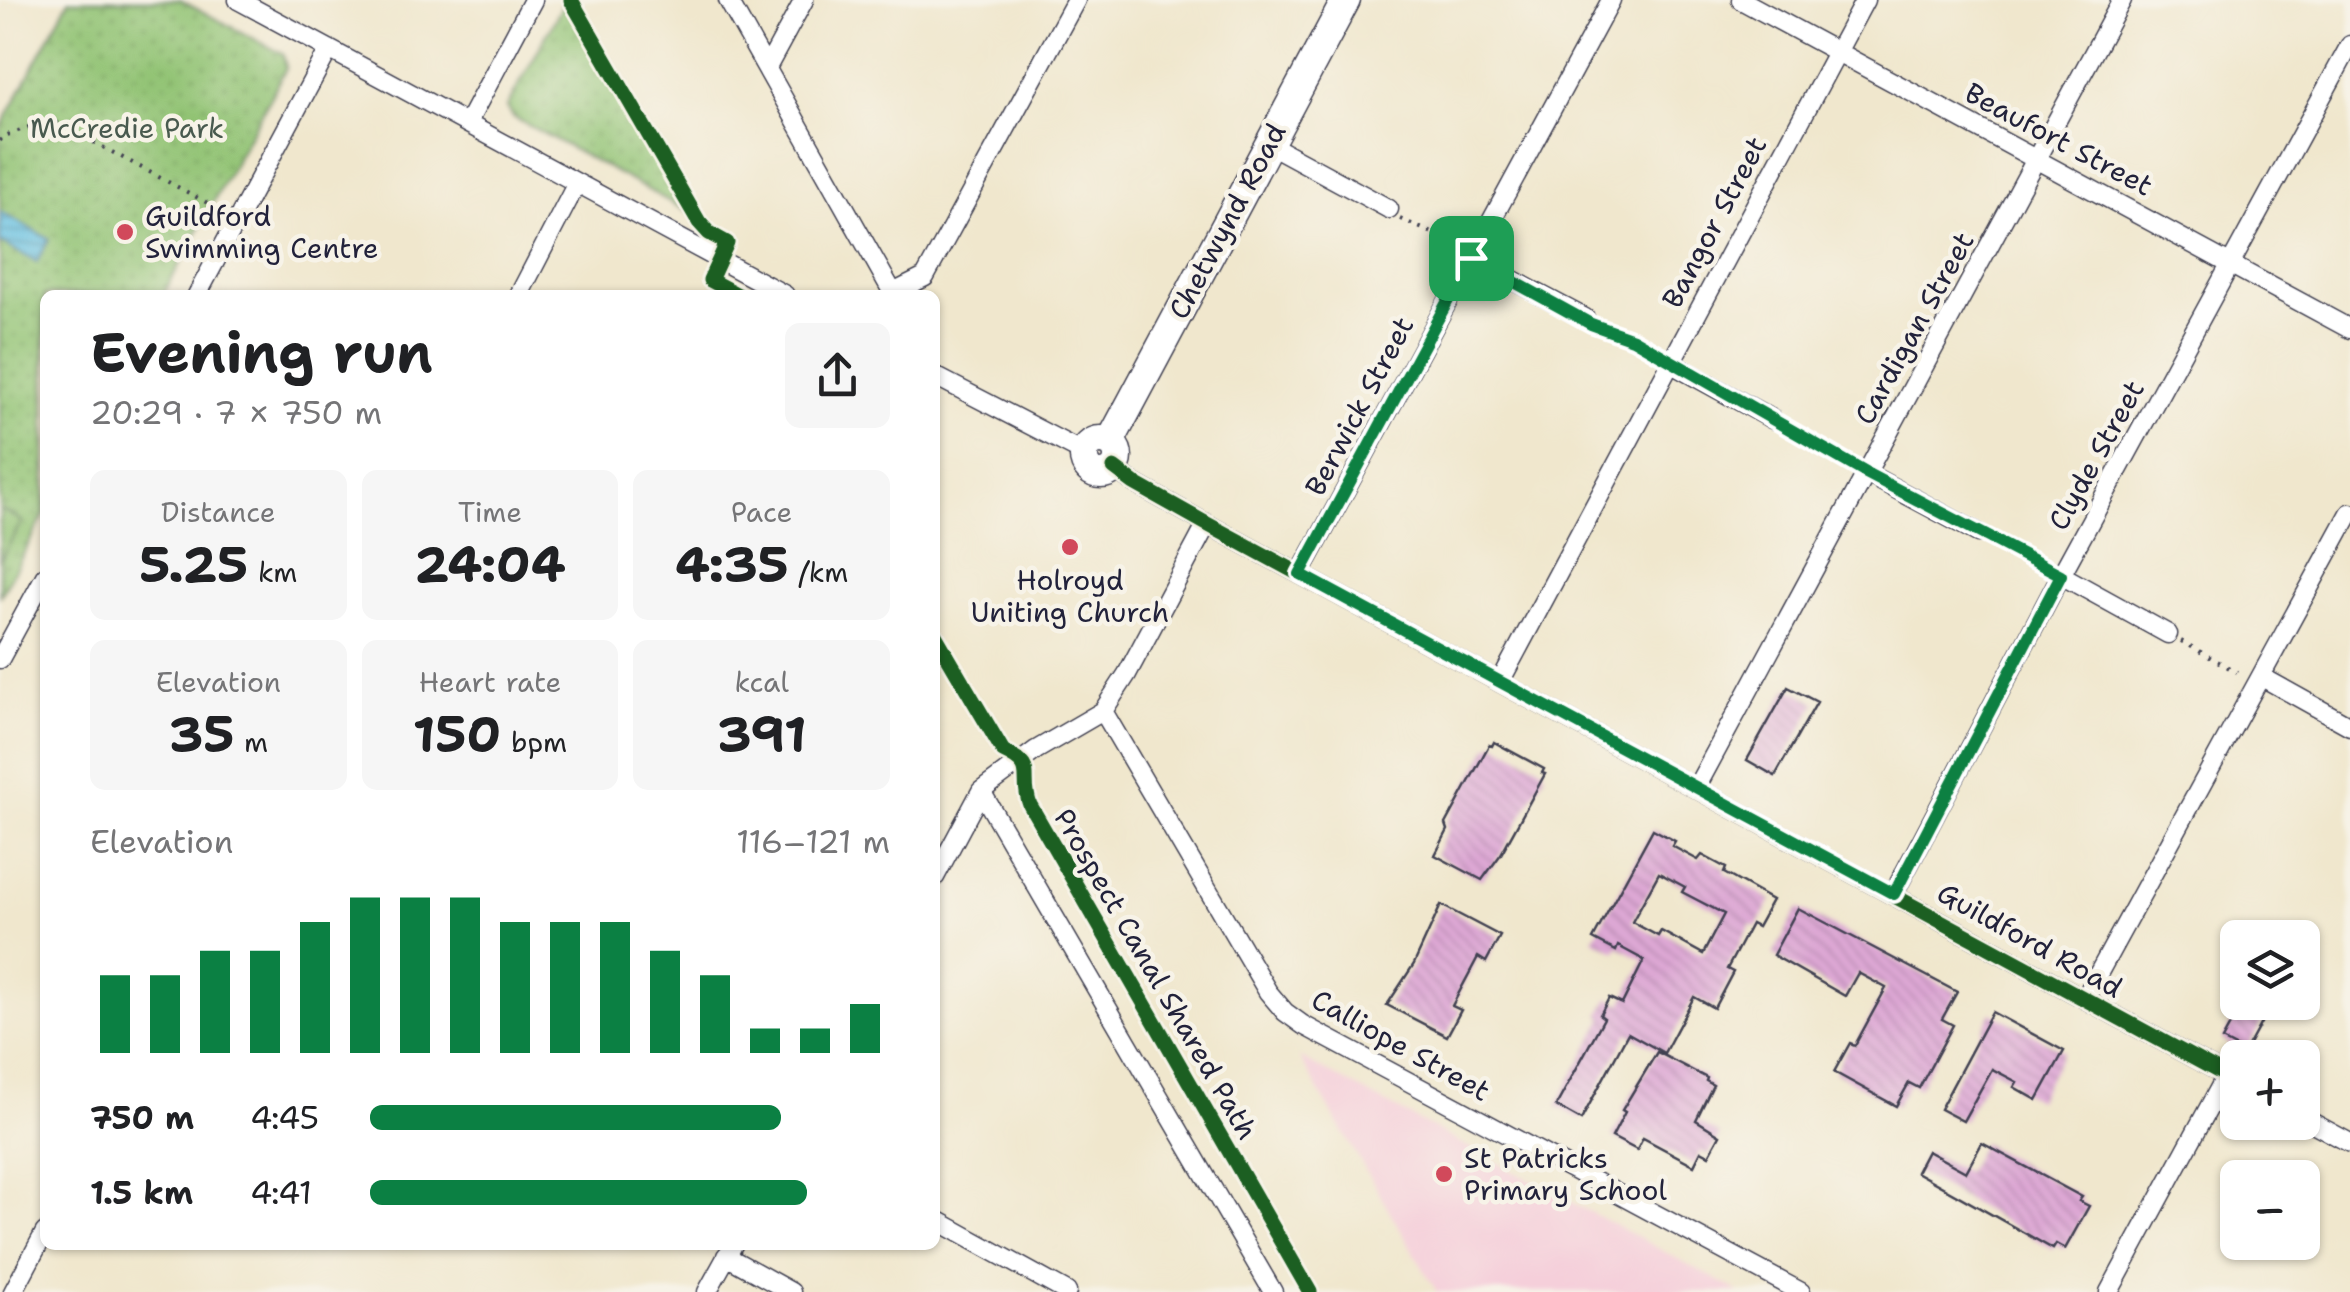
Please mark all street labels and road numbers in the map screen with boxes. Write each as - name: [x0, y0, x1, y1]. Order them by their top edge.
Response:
- street label: Beaufort Street: [1958, 73, 2160, 205]
- street label: Chetwynd Road: [1159, 117, 1295, 325]
- street label: Bangor Street: [1653, 130, 1775, 314]
- street label: Cardigan Street: [1845, 225, 1983, 431]
- street label: Berwick Street: [1296, 310, 1422, 502]
- street label: Clyde Street: [2039, 373, 2153, 537]
- street label: Prospect Canal Shared Path: [1046, 802, 1266, 1146]
- street label: Guildford Road: [1931, 873, 2129, 1007]
- street label: Calliope Street: [1305, 980, 1497, 1110]

